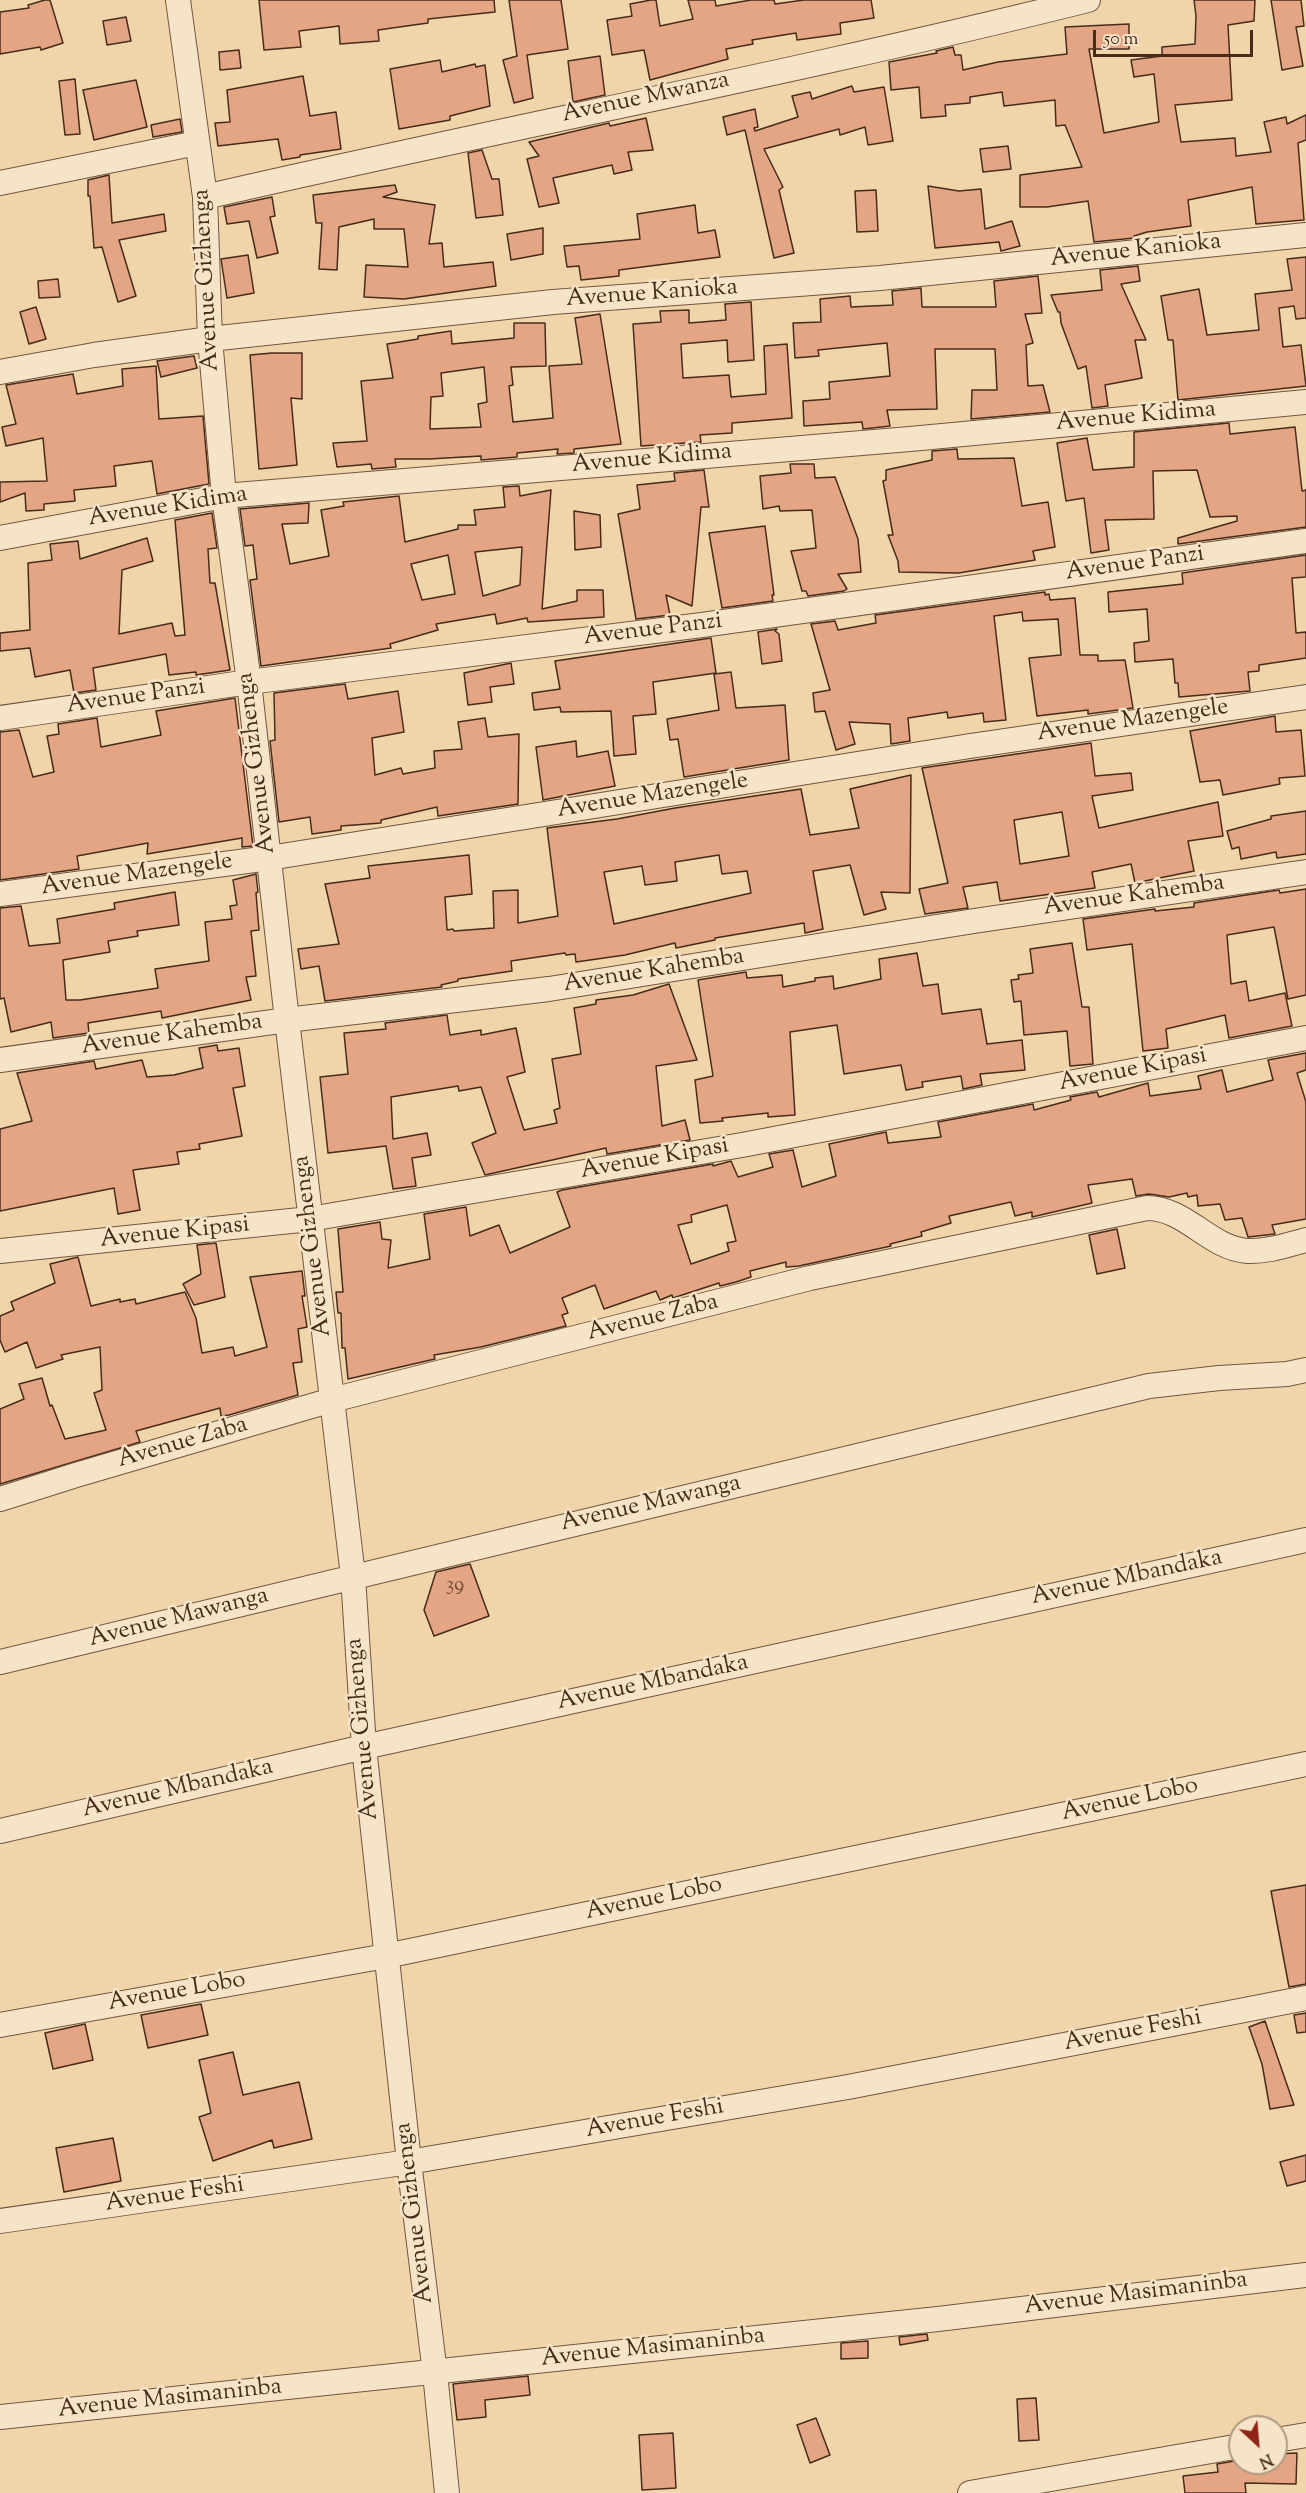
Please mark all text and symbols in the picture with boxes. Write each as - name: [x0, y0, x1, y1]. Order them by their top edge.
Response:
- scale bar: [1096, 18, 1256, 56]
- text: 50 m: [1104, 27, 1138, 53]
- street label: Avenue Mwanza: [560, 67, 732, 131]
- street label: Avenue Gizhenga: [189, 188, 227, 372]
- street label: Avenue Kanioka: [1049, 229, 1223, 275]
- street label: Avenue Kanioka: [565, 275, 739, 315]
- street label: Avenue Kidima: [1055, 397, 1217, 439]
- street label: Avenue Kidima: [571, 439, 733, 481]
- street label: Avenue Kidima: [86, 481, 250, 535]
- street label: Avenue Panzi: [1064, 541, 1206, 589]
- street label: Avenue Panzi: [582, 608, 724, 654]
- street label: Avenue Gizhenga: [233, 671, 283, 855]
- street label: Avenue Panzi: [65, 674, 207, 722]
- street label: Avenue Mazengele: [1035, 694, 1231, 750]
- street label: Avenue Mazengele: [555, 768, 751, 826]
- street label: Avenue Mazengele: [39, 848, 235, 904]
- street label: Avenue Kahemba: [1042, 870, 1226, 924]
- street label: Avenue Kahemba: [562, 943, 746, 1001]
- street label: Avenue Kahemba: [80, 1009, 264, 1063]
- street label: Avenue Kipasi: [1057, 1043, 1209, 1099]
- street label: Avenue Kipasi: [579, 1133, 731, 1187]
- street label: Avenue Gizhenga: [289, 1154, 339, 1338]
- street label: Avenue Kipasi: [99, 1212, 251, 1256]
- street label: Avenue Zaba: [585, 1289, 721, 1349]
- street label: Avenue Zaba: [115, 1412, 251, 1476]
- street label: Avenue Mawanga: [558, 1470, 744, 1540]
- street label: Avenue Mbandaka: [1029, 1545, 1225, 1613]
- house number: 39: [446, 1573, 464, 1599]
- street label: Avenue Mawanga: [86, 1583, 272, 1655]
- street label: Avenue Gizhenga: [342, 1637, 386, 1821]
- street label: Avenue Mbandaka: [555, 1650, 751, 1718]
- street label: Avenue Mbandaka: [80, 1754, 276, 1826]
- street label: Avenue Lobo: [1059, 1772, 1201, 1830]
- street label: Avenue Lobo: [583, 1871, 725, 1929]
- street label: Avenue Lobo: [106, 1967, 248, 2019]
- street label: Avenue Feshi: [1062, 2005, 1204, 2059]
- street label: Avenue Feshi: [584, 2094, 726, 2146]
- street label: Avenue Gizhenga: [391, 2121, 441, 2305]
- street label: Avenue Feshi: [104, 2172, 246, 2220]
- street label: Avenue Masimaninba: [1023, 2267, 1249, 2323]
- street label: Avenue Masimaninba: [540, 2323, 766, 2375]
- street label: Avenue Masimaninba: [57, 2374, 283, 2426]
- north arrow: [1228, 2415, 1288, 2475]
- text: N: [1254, 2447, 1276, 2473]

